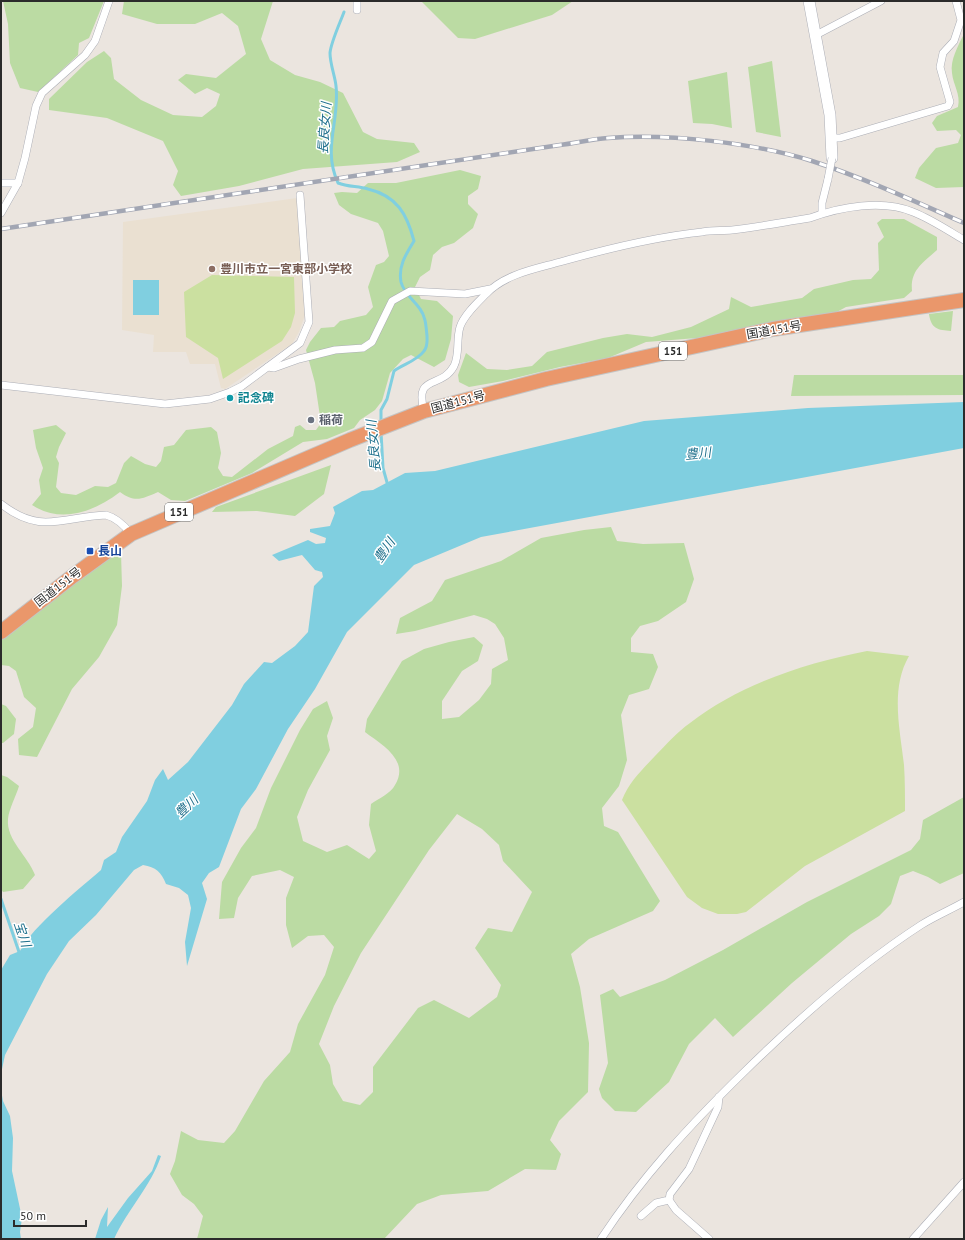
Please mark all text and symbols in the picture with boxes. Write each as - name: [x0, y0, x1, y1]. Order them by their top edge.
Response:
- water label: 長良女川: [314, 100, 335, 155]
- place label: 豊川市立一宮東部小学校: [220, 261, 352, 276]
- marker: 豊川市立一宮東部小学校: [207, 264, 217, 274]
- street label: 国道151号: [745, 317, 803, 342]
- road number: 151: [659, 342, 687, 360]
- street label: 国道151号: [429, 387, 487, 416]
- place label: 記念碑: [238, 390, 274, 405]
- marker: 記念碑: [225, 393, 235, 403]
- place label: 稲荷: [319, 412, 343, 427]
- marker: 稲荷: [306, 415, 316, 425]
- water label: 長良女川: [363, 417, 384, 473]
- water label: 豊川: [684, 443, 714, 463]
- road number: 151: [165, 503, 193, 521]
- water label: 豊川: [370, 533, 400, 566]
- place label: 長山: [98, 543, 122, 558]
- marker: 長山: [85, 546, 95, 556]
- street label: 国道151号: [31, 564, 84, 610]
- water label: 豊川: [171, 790, 203, 821]
- water label: 宝川: [10, 919, 35, 951]
- scale bar: [14, 1202, 86, 1228]
- text: 50 m: [20, 1208, 46, 1223]

